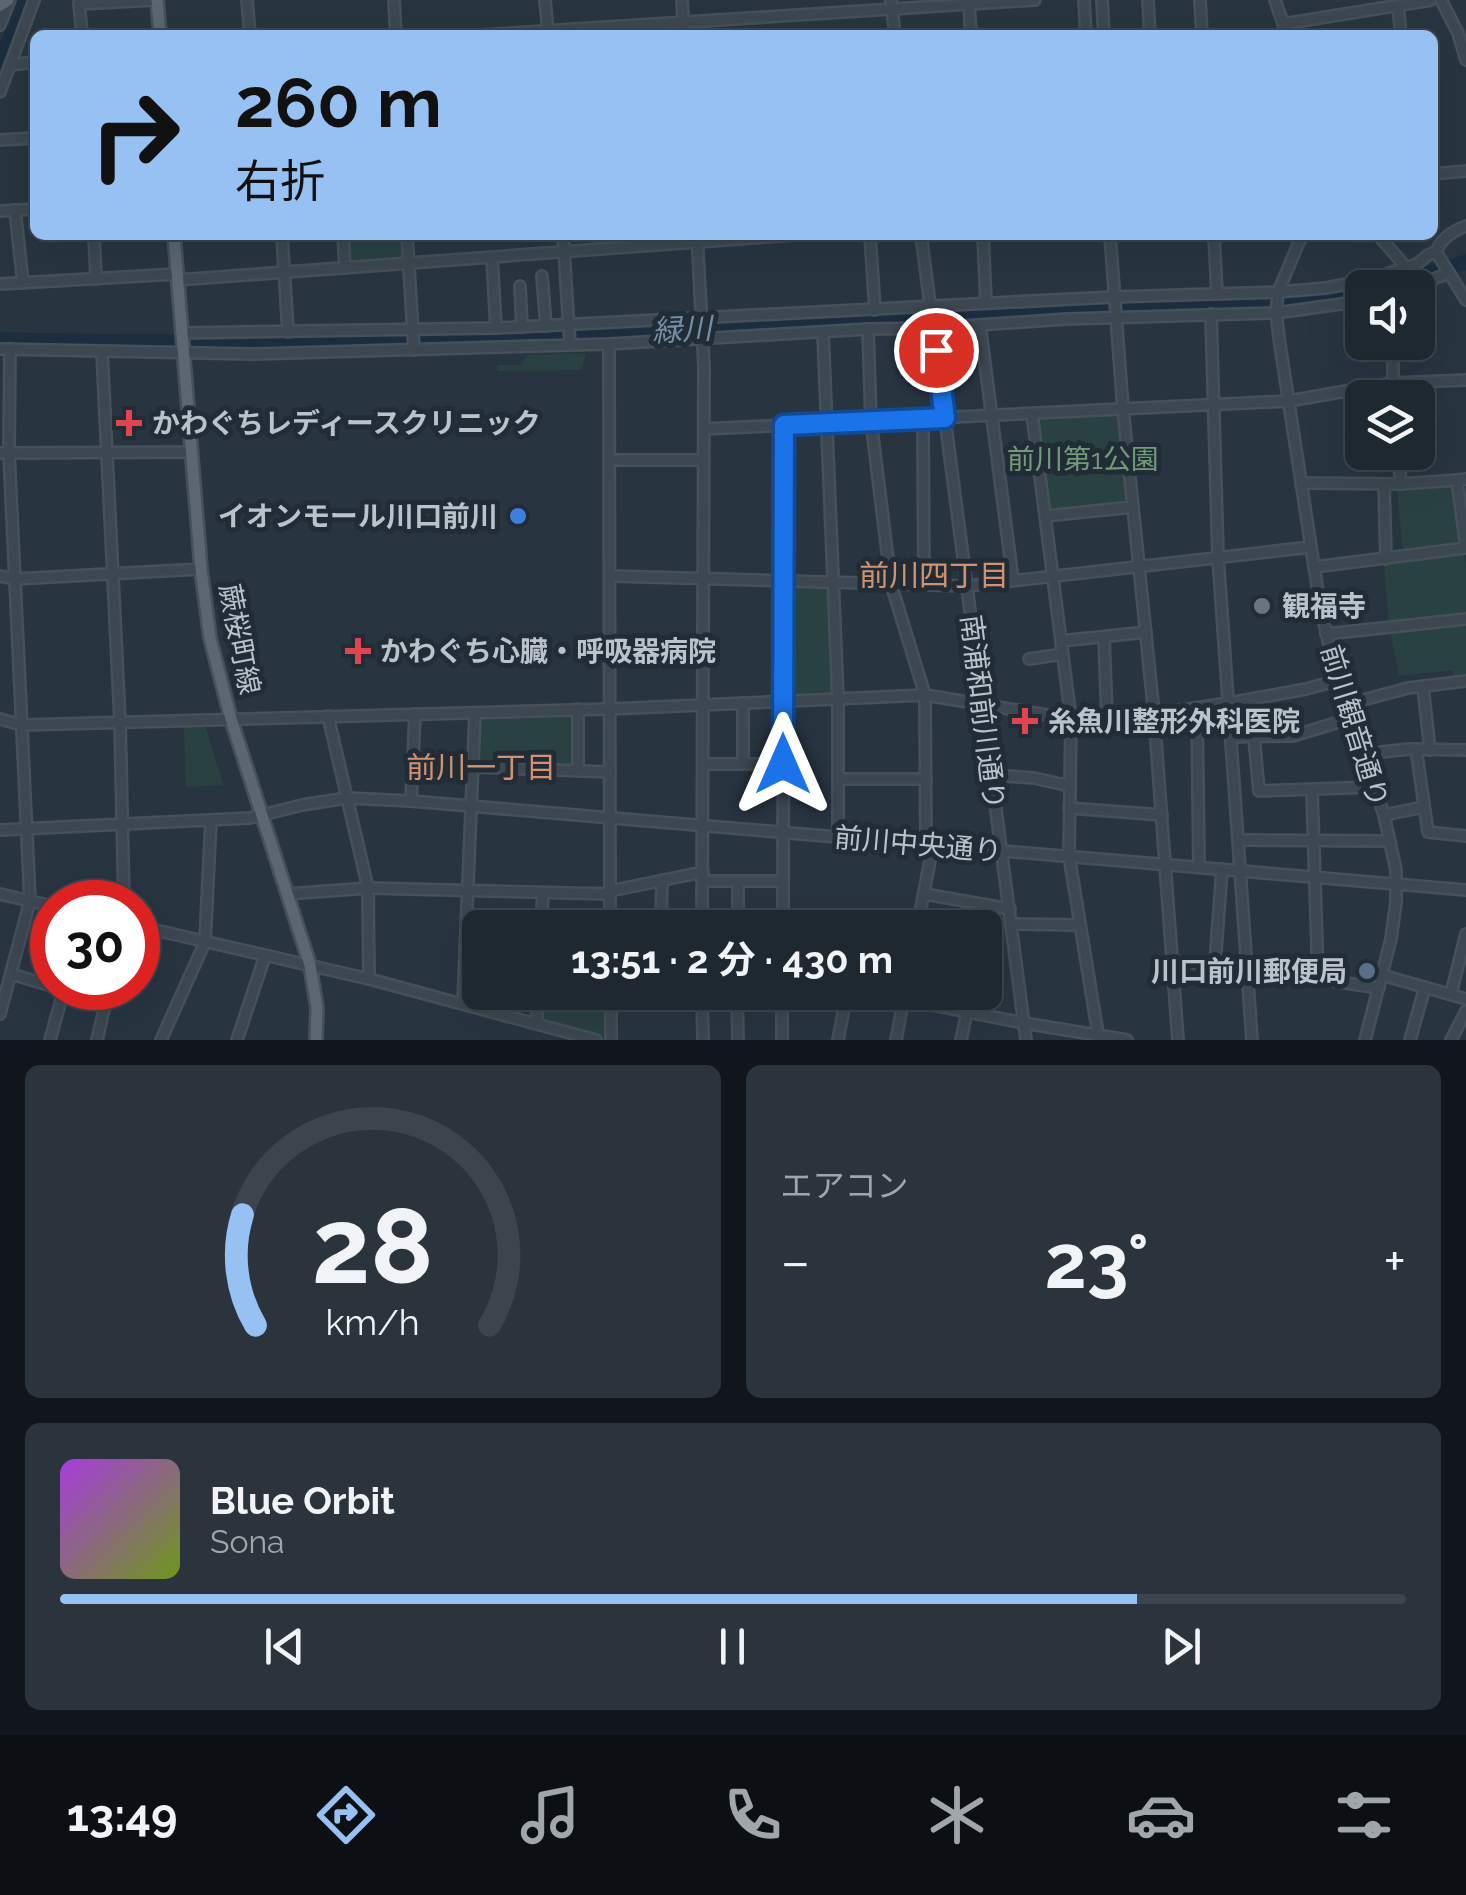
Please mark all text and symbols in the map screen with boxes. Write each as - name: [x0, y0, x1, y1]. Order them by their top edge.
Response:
- text: 260 m: [235, 61, 442, 143]
- icon: right: [70, 70, 200, 200]
- text: 右折: [235, 155, 325, 208]
- map controls: [1345, 270, 1435, 470]
- button: sound: [1345, 270, 1435, 360]
- pin: [894, 308, 979, 393]
- water label: 緑川: [651, 310, 716, 349]
- icon: arrive: [909, 323, 964, 378]
- button: layers: [1345, 380, 1435, 470]
- place label: かわぐちレディースクリニック: [152, 407, 541, 440]
- marker: かわぐちレディースクリニック: [116, 410, 142, 436]
- park label: 前川第1公園: [1007, 443, 1159, 476]
- place label: イオンモール川口前川: [218, 500, 498, 533]
- marker: イオンモール川口前川: [507, 505, 529, 527]
- district label: 前川四丁目: [859, 558, 1009, 593]
- street label: 蕨桜町線: [213, 581, 266, 697]
- place label: 観福寺: [1282, 590, 1366, 623]
- marker: 観福寺: [1251, 595, 1273, 617]
- street label: 南浦和前川通り: [954, 613, 1011, 811]
- place label: かわぐち心臓・呼吸器病院: [380, 635, 716, 668]
- marker: かわぐち心臓・呼吸器病院: [345, 638, 371, 664]
- street label: 前川観音通り: [1314, 641, 1395, 811]
- place label: 糸魚川整形外科医院: [1048, 705, 1300, 738]
- marker: 糸魚川整形外科医院: [1012, 708, 1038, 734]
- position arrow: [731, 712, 835, 816]
- district label: 前川一丁目: [406, 750, 556, 785]
- street label: 前川中央通り: [833, 821, 1003, 868]
- speed limit sign: 30: [30, 880, 160, 1010]
- text: 13:51 · 2 分 · 430 m: [571, 937, 893, 982]
- place label: 川口前川郵便局: [1151, 955, 1347, 988]
- marker: 川口前川郵便局: [1356, 960, 1378, 982]
- text: エアコン: [781, 1167, 909, 1204]
- text: 28: [312, 1185, 433, 1307]
- text: 23°: [1045, 1217, 1149, 1306]
- text: −: [781, 1229, 810, 1294]
- text: +: [1383, 1229, 1406, 1294]
- text: km/h: [326, 1301, 420, 1343]
- text: Blue Orbit: [210, 1478, 395, 1523]
- text: Sona: [210, 1523, 285, 1560]
- icon: previous: [257, 1619, 312, 1674]
- icon: pause: [705, 1619, 760, 1674]
- icon: next: [1154, 1619, 1209, 1674]
- icon: directions: [311, 1780, 381, 1850]
- icon: music: [515, 1780, 585, 1850]
- icon: phone: [718, 1780, 788, 1850]
- icon: climate: [922, 1780, 992, 1850]
- icon: car: [1126, 1780, 1196, 1850]
- icon: filters: [1329, 1780, 1399, 1850]
- text: 13:49: [67, 1789, 177, 1842]

